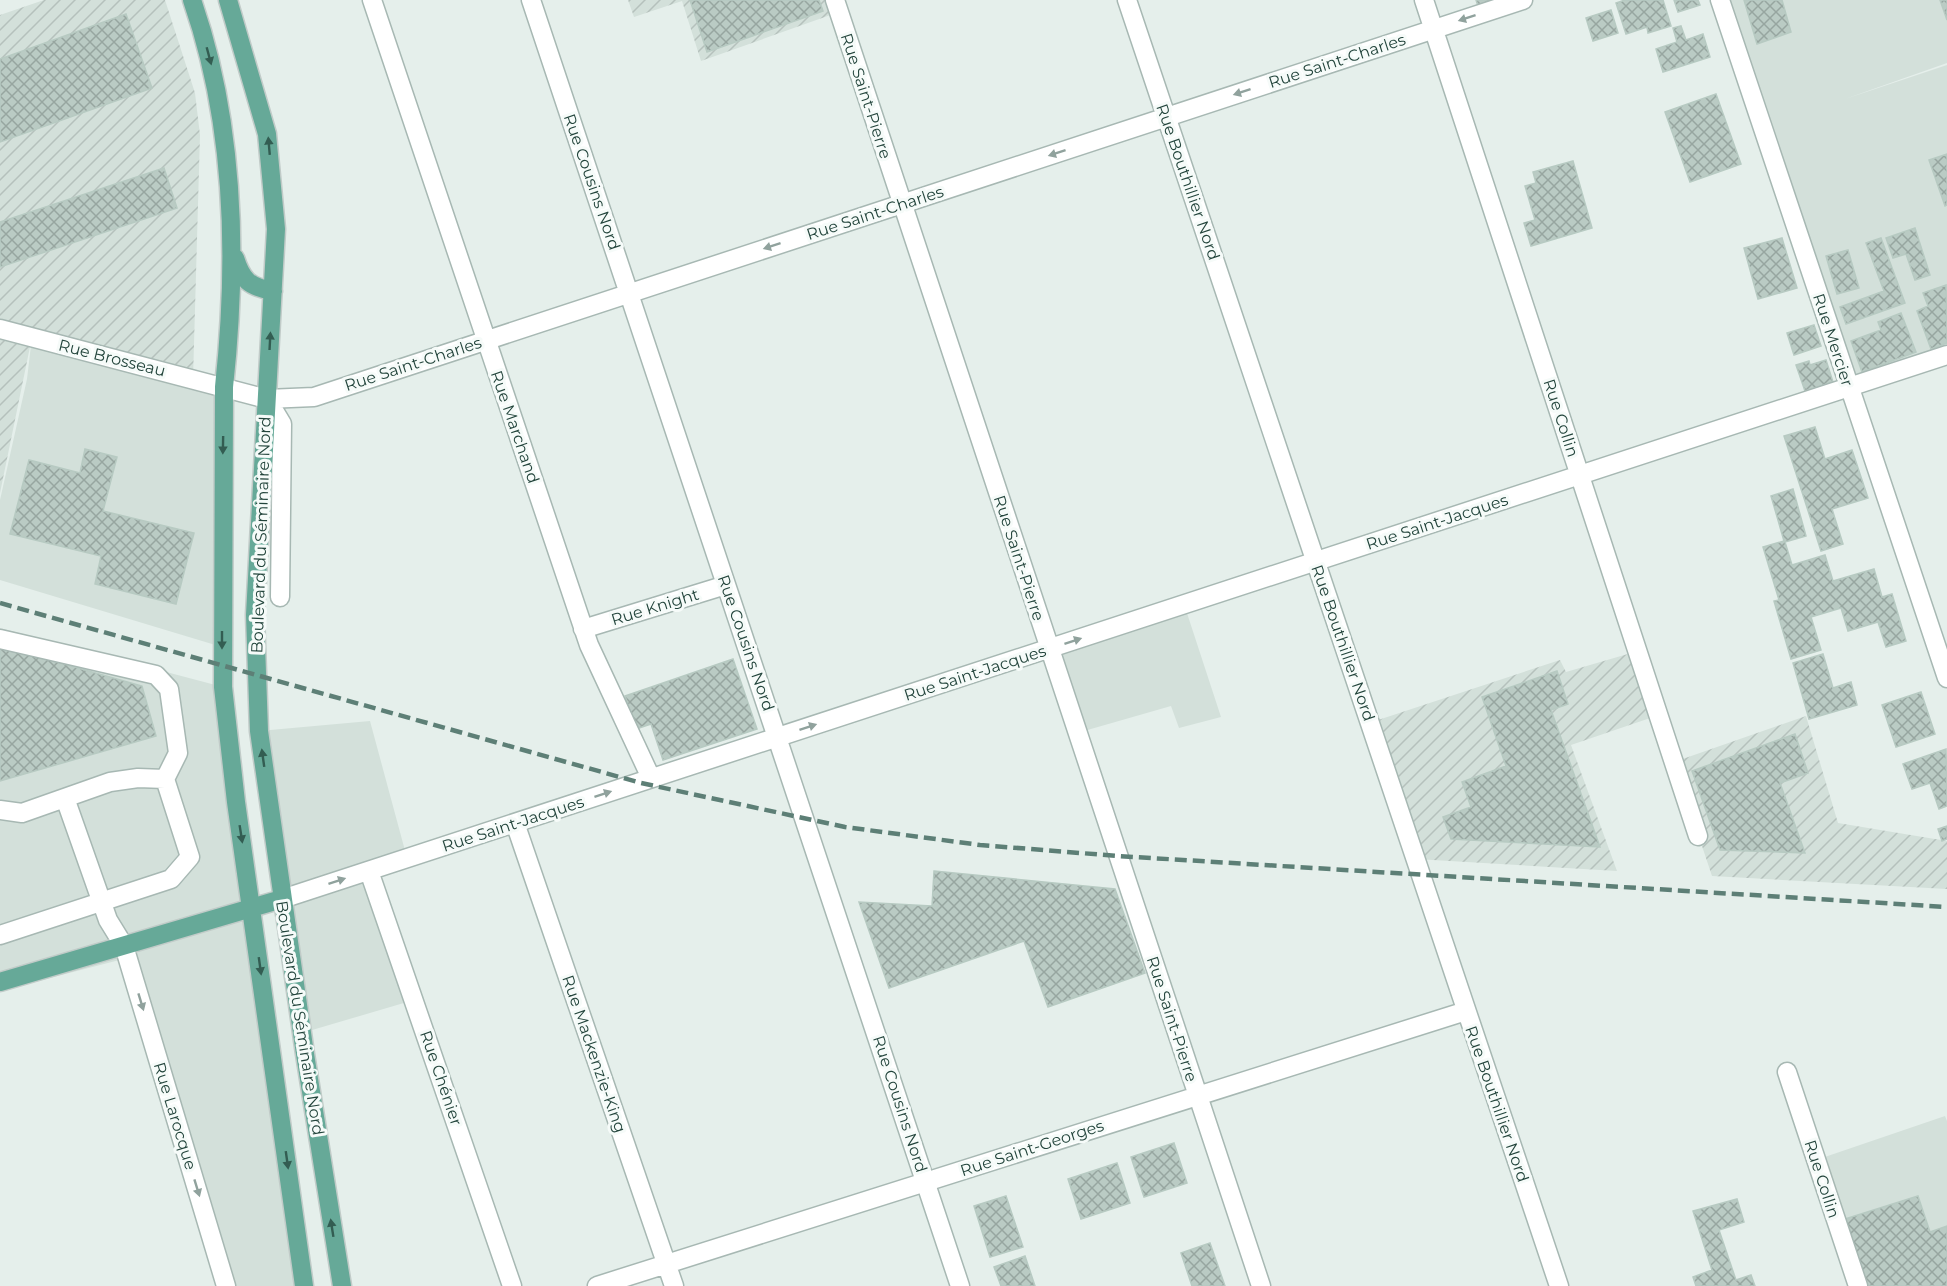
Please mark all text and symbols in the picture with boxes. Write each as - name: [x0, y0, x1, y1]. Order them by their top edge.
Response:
- one-way arrow: [1458, 14, 1476, 24]
- street label: Rue Saint-Charles: [1266, 30, 1408, 92]
- street label: Rue Saint-Pierre: [837, 31, 895, 161]
- one-way arrow: [205, 47, 215, 65]
- one-way arrow: [1233, 88, 1251, 97]
- street label: Rue Bouthillier Nord: [1152, 101, 1224, 263]
- street label: Rue Cousins Nord: [560, 111, 624, 253]
- one-way arrow: [264, 137, 274, 156]
- one-way arrow: [1048, 149, 1066, 158]
- street label: Rue Saint-Charles: [804, 182, 946, 244]
- one-way arrow: [763, 242, 781, 252]
- street label: Rue Mercier: [1809, 291, 1857, 389]
- one-way arrow: [266, 331, 275, 350]
- street label: Rue Saint-Charles: [342, 333, 484, 395]
- street label: Rue Brosseau: [56, 336, 168, 380]
- street label: Rue Marchand: [487, 368, 543, 486]
- street label: Rue Collin: [1539, 377, 1583, 459]
- street label: Boulevard du Séminaire Nord: [247, 416, 275, 654]
- one-way arrow: [219, 436, 228, 455]
- street label: Rue Saint-Jacques: [1364, 490, 1511, 554]
- street label: Rue Saint-Pierre: [990, 493, 1048, 623]
- street label: Rue Bouthillier Nord: [1307, 562, 1379, 724]
- street label: Rue Cousins Nord: [714, 572, 778, 714]
- street label: Rue Knight: [609, 584, 702, 629]
- one-way arrow: [217, 631, 227, 650]
- one-way arrow: [1064, 635, 1082, 645]
- street label: Rue Saint-Jacques: [902, 641, 1049, 705]
- one-way arrow: [799, 722, 817, 732]
- one-way arrow: [258, 748, 267, 767]
- one-way arrow: [594, 789, 612, 799]
- street label: Rue Saint-Jacques: [440, 792, 587, 856]
- one-way arrow: [236, 825, 245, 844]
- one-way arrow: [328, 876, 346, 885]
- street label: Boulevard du Séminaire Nord: [272, 899, 328, 1137]
- street label: Rue Saint-Pierre: [1143, 954, 1201, 1084]
- one-way arrow: [256, 957, 265, 976]
- street label: Rue Mackenzie-King: [558, 973, 630, 1135]
- one-way arrow: [137, 993, 146, 1011]
- street label: Rue Bouthillier Nord: [1461, 1023, 1533, 1185]
- street label: Rue Chénier: [416, 1028, 466, 1128]
- street label: Rue Cousins Nord: [869, 1033, 931, 1175]
- street label: Rue Larocque: [150, 1060, 200, 1172]
- street label: Rue Saint-Georges: [958, 1116, 1106, 1180]
- street label: Rue Collin: [1800, 1138, 1844, 1220]
- one-way arrow: [282, 1150, 291, 1169]
- one-way arrow: [193, 1179, 202, 1197]
- one-way arrow: [328, 1219, 337, 1238]

